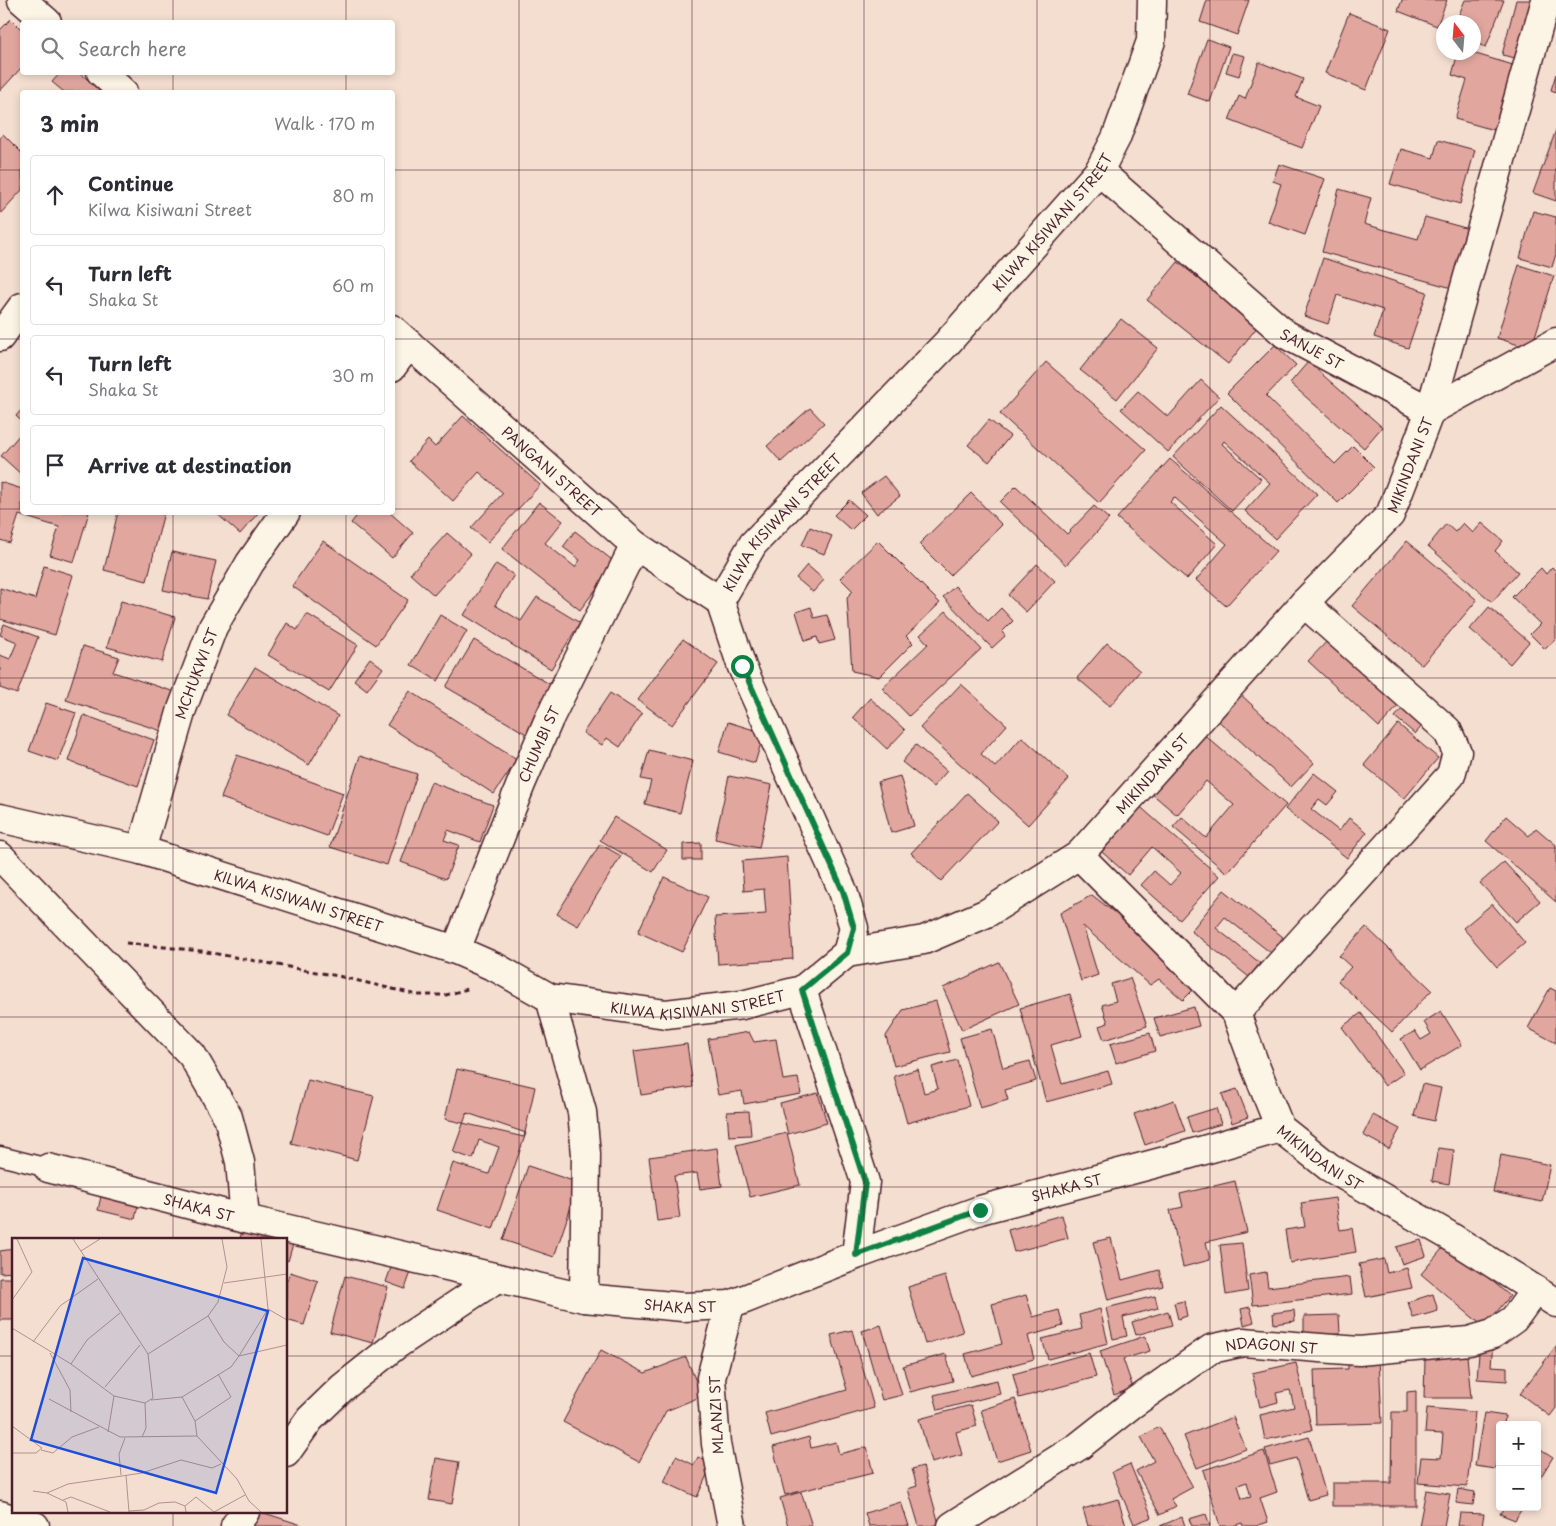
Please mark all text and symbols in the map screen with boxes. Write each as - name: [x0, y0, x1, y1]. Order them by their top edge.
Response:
- north arrow: [1436, 15, 1481, 60]
- search box: [20, 20, 395, 75]
- icon: search: [38, 34, 66, 62]
- text: Search here: [78, 34, 187, 62]
- text: 3 min: [40, 107, 99, 139]
- text: Walk · 170 m: [274, 111, 375, 135]
- street label: KILWA KISIWANI STREET: [987, 149, 1117, 296]
- text: Continue: [88, 169, 174, 197]
- icon: ahead: [41, 181, 69, 209]
- text: 80 m: [332, 183, 374, 207]
- text: Kilwa Kisiwani Street: [88, 197, 252, 221]
- text: Turn left: [88, 259, 172, 287]
- icon: left: [41, 271, 69, 299]
- text: 60 m: [332, 273, 374, 297]
- text: Shaka St: [88, 287, 158, 311]
- street label: SANJE ST: [1277, 323, 1348, 374]
- text: Turn left: [88, 349, 172, 377]
- icon: left: [41, 361, 69, 389]
- text: 30 m: [332, 363, 374, 387]
- text: Shaka St: [88, 377, 158, 401]
- street label: MIKINDANI ST: [1381, 413, 1437, 516]
- street label: PANGANI STREET: [497, 421, 607, 522]
- street label: KILWA KISIWANI STREET: [717, 448, 846, 595]
- icon: arrive: [41, 451, 69, 479]
- text: Arrive at destination: [88, 451, 292, 479]
- street label: MCHUKWI ST: [169, 624, 222, 721]
- route start: [731, 655, 754, 678]
- street label: CHUMBI ST: [513, 702, 565, 785]
- street label: MIKINDANI ST: [1110, 728, 1194, 818]
- street label: KILWA KISIWANI STREET: [212, 863, 386, 937]
- street label: KILWA KISIWANI STREET: [609, 984, 787, 1025]
- street label: MIKINDANI ST: [1273, 1119, 1368, 1195]
- street label: SHAKA ST: [1029, 1168, 1105, 1206]
- street label: SHAKA ST: [161, 1188, 237, 1226]
- route end: [969, 1199, 992, 1222]
- inset map: [12, 1238, 288, 1514]
- street label: SHAKA ST: [643, 1293, 717, 1317]
- street label: NDAGONI ST: [1223, 1331, 1319, 1358]
- street label: MLANZI ST: [703, 1375, 729, 1455]
- map controls: [1496, 1421, 1541, 1511]
- button: +: [1496, 1421, 1541, 1466]
- button: −: [1496, 1466, 1541, 1511]

